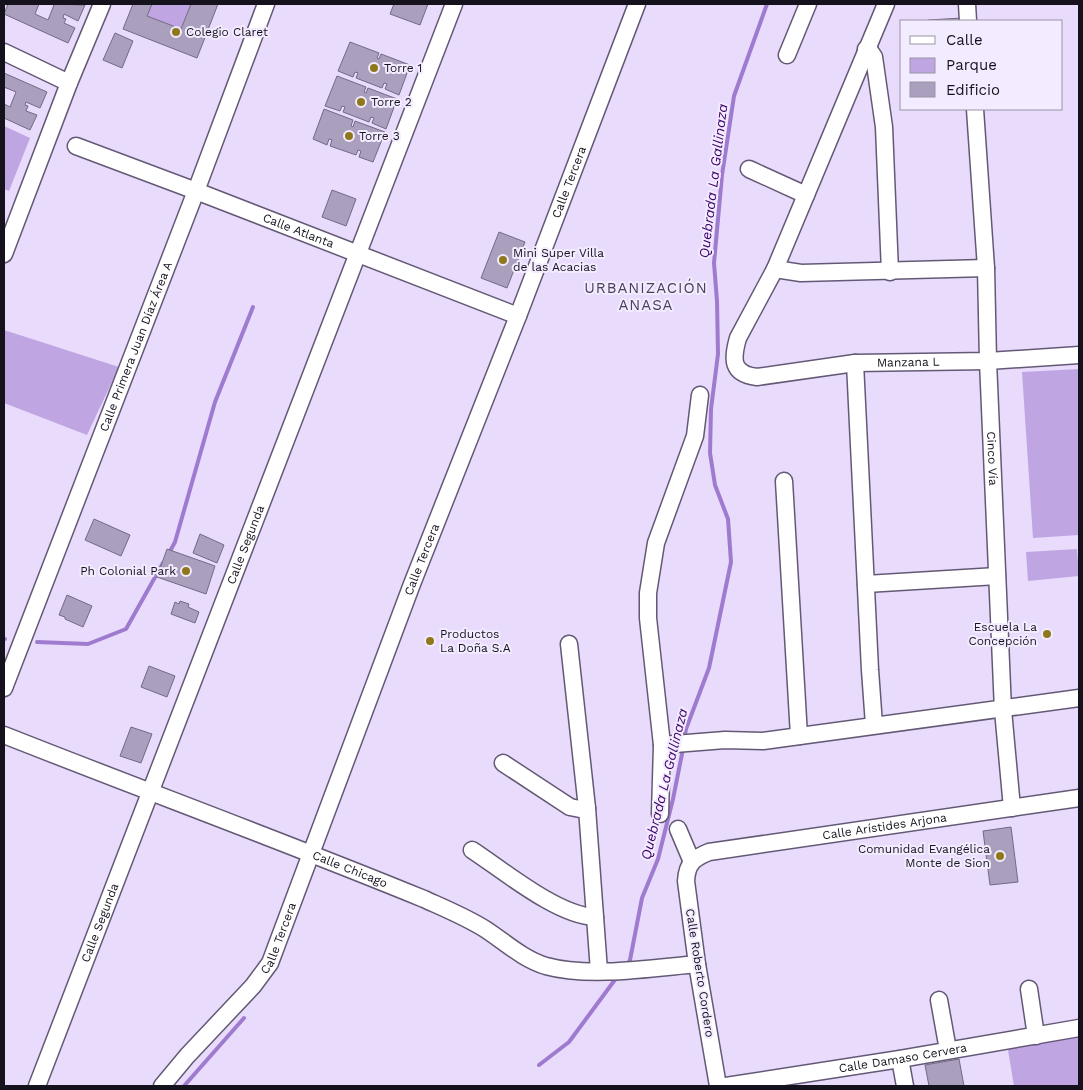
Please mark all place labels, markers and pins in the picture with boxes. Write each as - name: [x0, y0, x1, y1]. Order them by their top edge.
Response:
- place label: Colegio Claret: [186, 25, 268, 39]
- marker: Colegio Claret: [170, 26, 182, 38]
- place label: Torre 1: [384, 61, 422, 75]
- marker: Torre 1: [368, 62, 380, 74]
- place label: Torre 2: [371, 95, 412, 109]
- marker: Torre 2: [355, 96, 367, 108]
- place label: Torre 3: [359, 129, 400, 143]
- marker: Torre 3: [343, 130, 355, 142]
- place label: Mini Super Villa de las Acacias: [513, 246, 604, 274]
- marker: Mini Super Villa de las Acacias: [497, 254, 509, 266]
- place label: Ph Colonial Park: [80, 564, 176, 578]
- marker: Ph Colonial Park: [180, 565, 192, 577]
- place label: Escuela La Concepción: [968, 620, 1037, 648]
- place label: Productos La Doña S.A: [440, 627, 511, 655]
- marker: Escuela La Concepción: [1041, 628, 1053, 640]
- marker: Productos La Doña S.A: [424, 635, 436, 647]
- place label: Comunidad Evangélica Monte de Sion: [858, 842, 990, 870]
- marker: Comunidad Evangélica Monte de Sion: [994, 850, 1006, 862]

